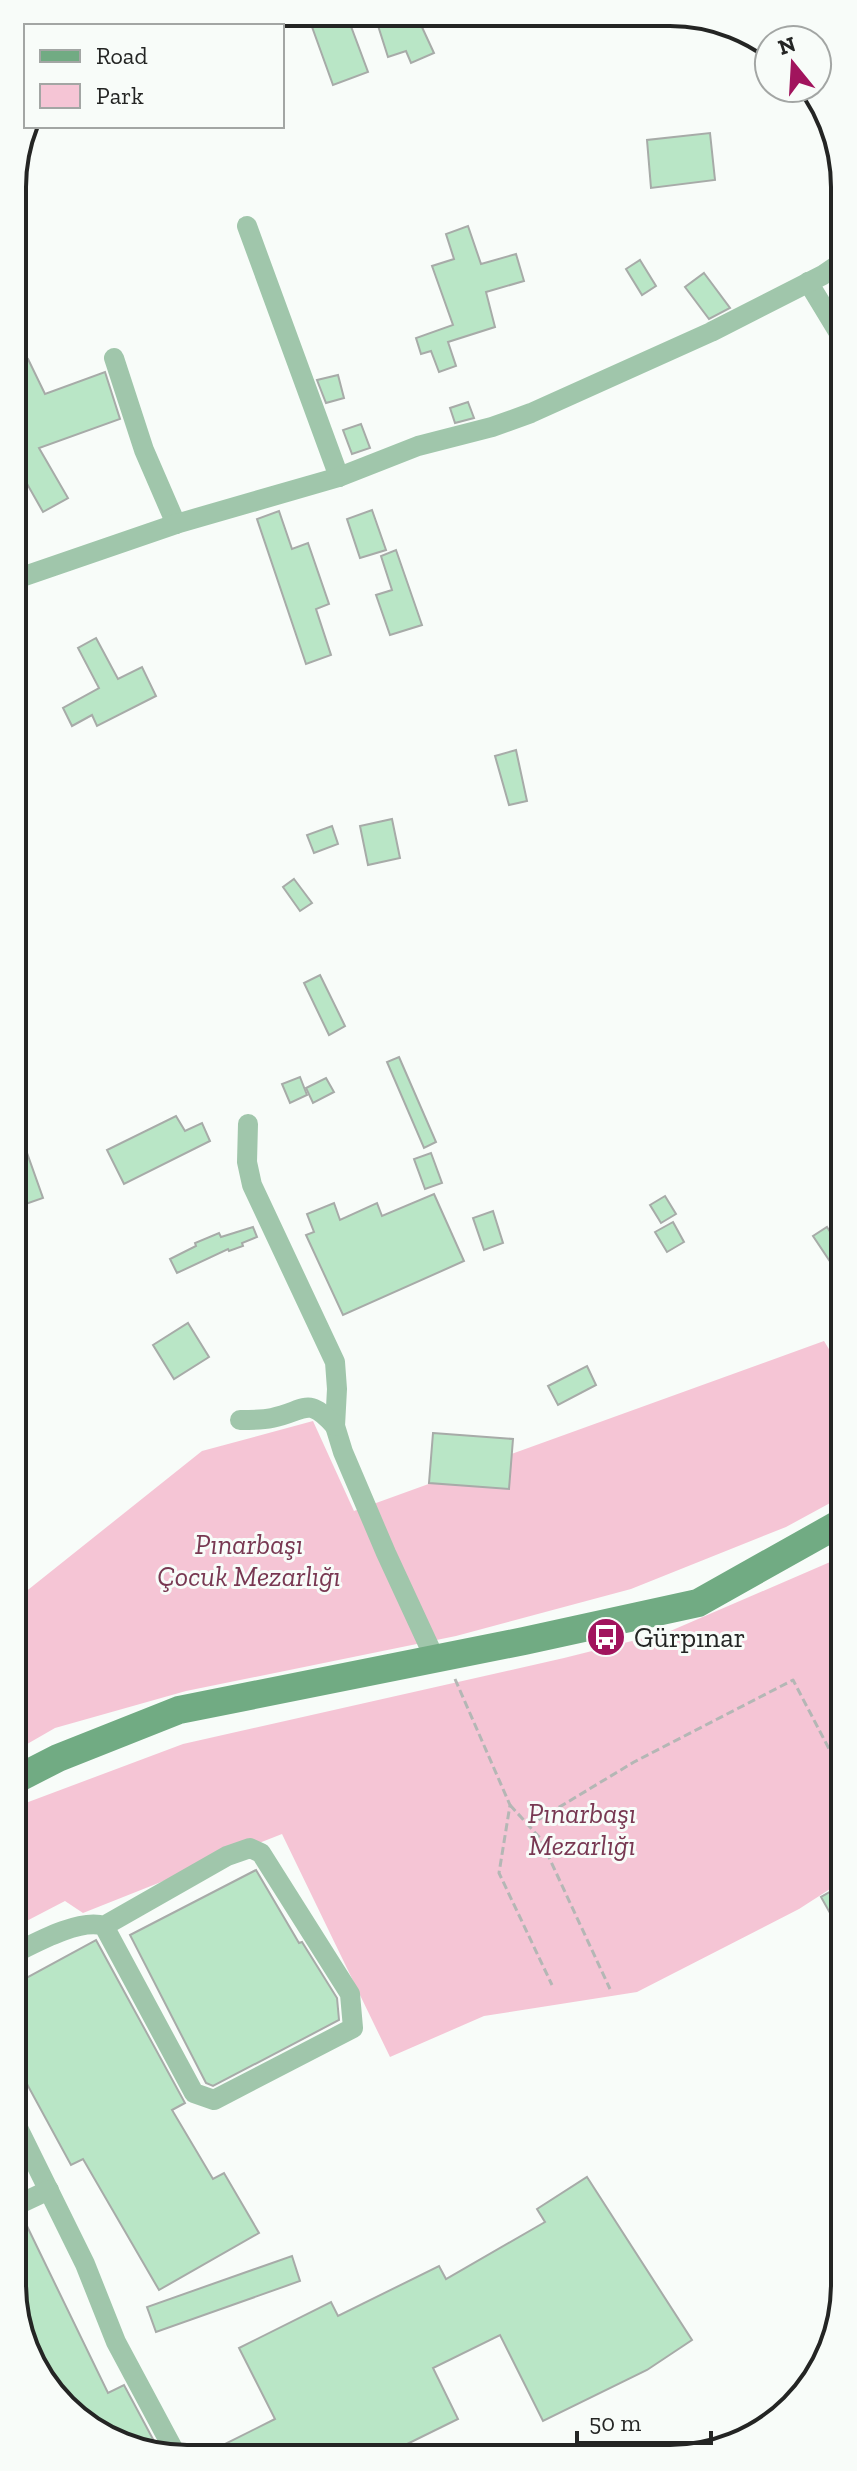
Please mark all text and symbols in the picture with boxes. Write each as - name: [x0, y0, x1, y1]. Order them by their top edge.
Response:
- legend: [24, 24, 284, 128]
- north arrow: [753, 24, 833, 104]
- text: N: [775, 30, 799, 61]
- text: Road: [96, 41, 148, 70]
- text: Park: [96, 81, 144, 110]
- park label: Pınarbaşı Çocuk Mezarlığı: [157, 1528, 341, 1593]
- bus stop icon: Gürpınar: [585, 1616, 627, 1658]
- place label: Gürpınar: [634, 1621, 745, 1654]
- park label: Pınarbaşı Mezarlığı: [528, 1797, 636, 1862]
- scale bar: [577, 2395, 711, 2445]
- text: 50 m: [589, 2408, 642, 2437]

